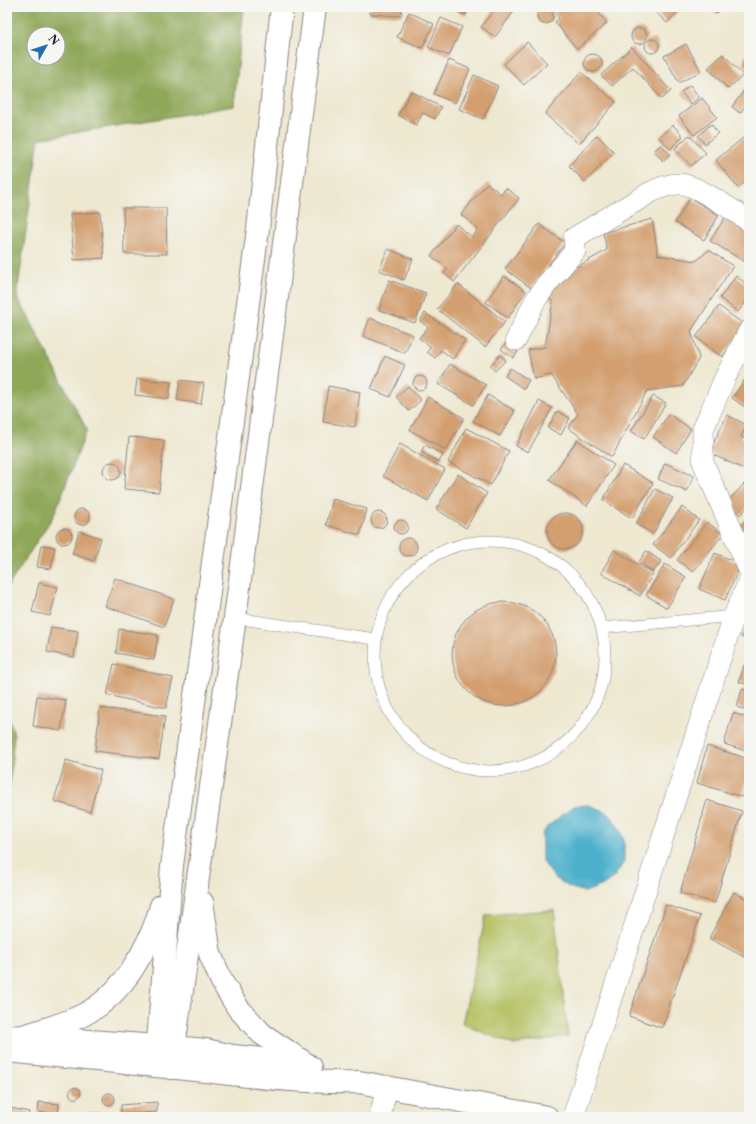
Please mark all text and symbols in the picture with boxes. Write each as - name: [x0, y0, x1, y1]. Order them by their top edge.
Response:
- north arrow: [26, 26, 66, 66]
- text: N: [45, 32, 62, 48]

